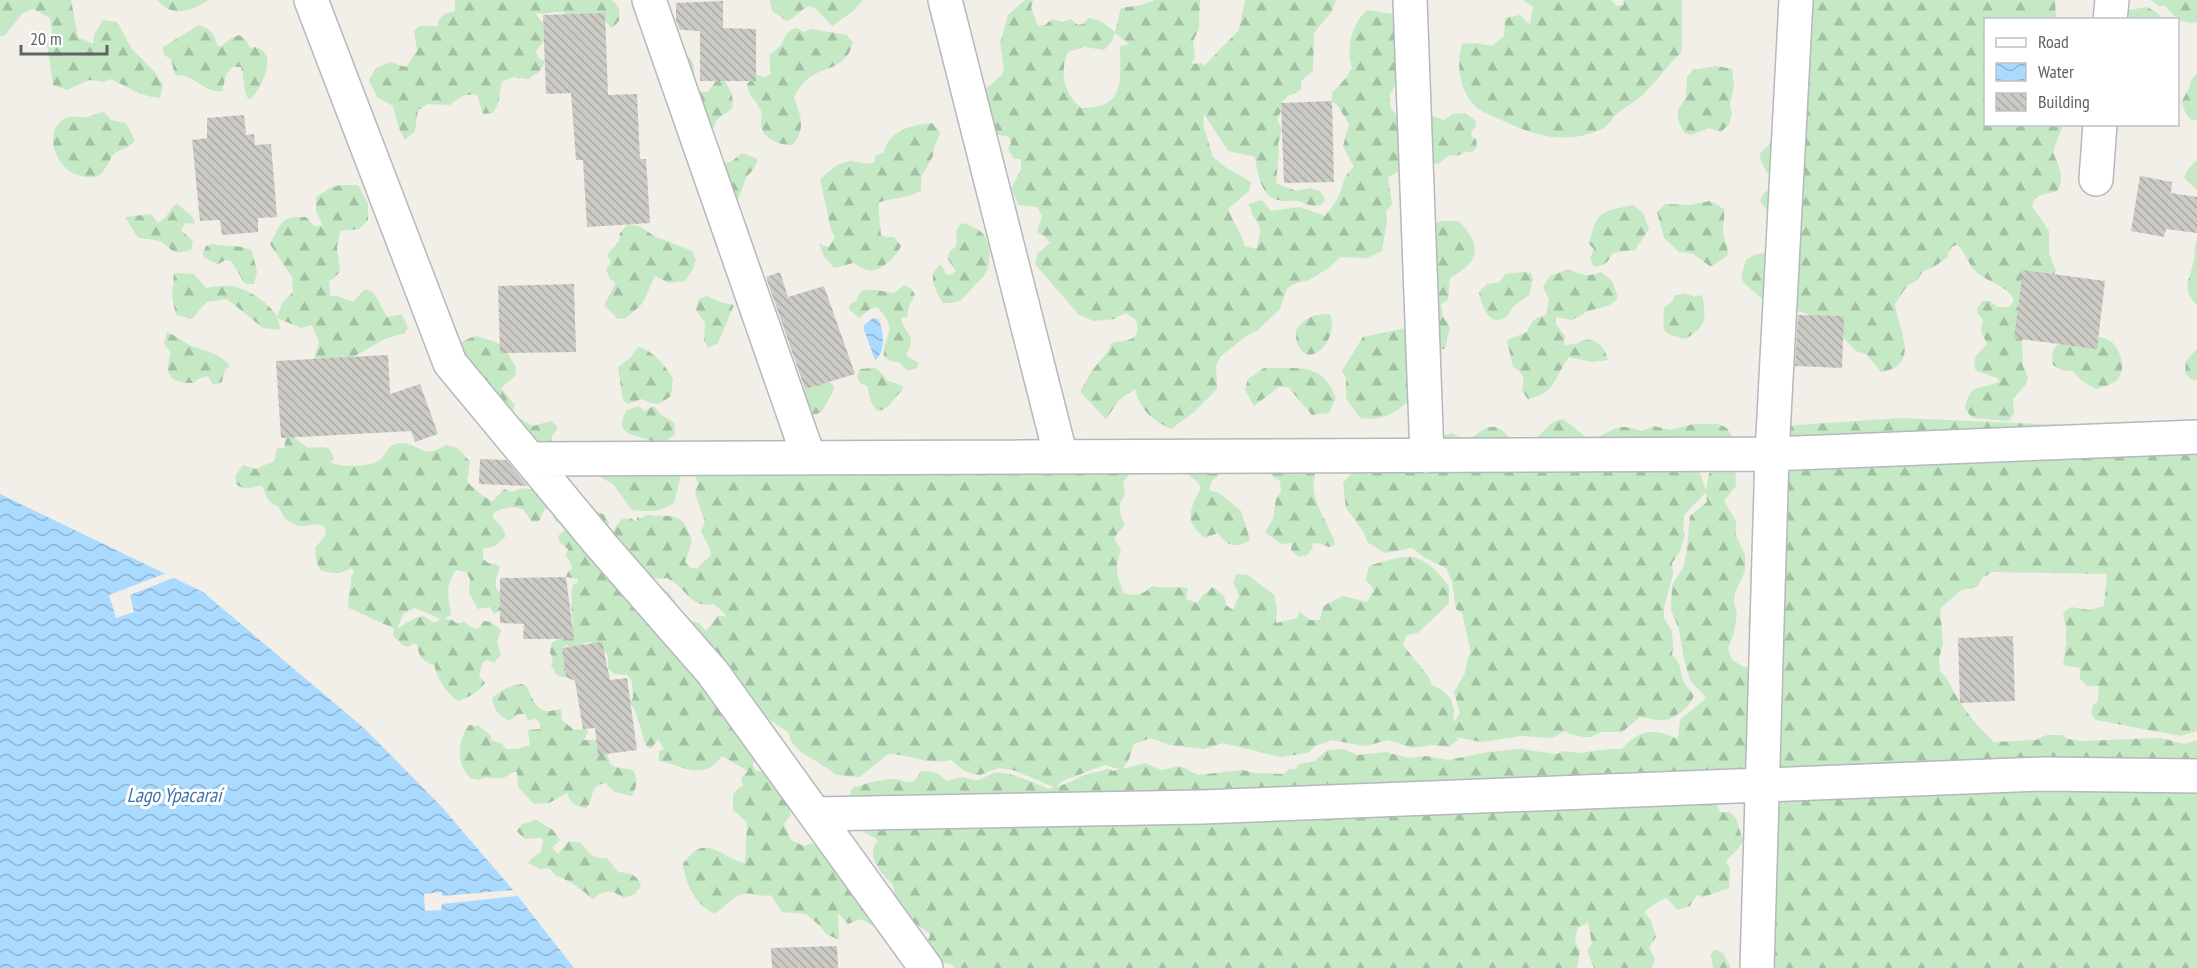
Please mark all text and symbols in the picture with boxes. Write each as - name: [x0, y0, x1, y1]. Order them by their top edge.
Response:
- scale bar: [21, 18, 106, 56]
- legend: [1984, 18, 2179, 126]
- text: 20 m: [30, 27, 62, 50]
- text: Road: [2038, 30, 2069, 53]
- text: Water: [2038, 60, 2074, 83]
- text: Building: [2038, 90, 2090, 113]
- water label: Lago Ypacaraí: [127, 782, 225, 808]

